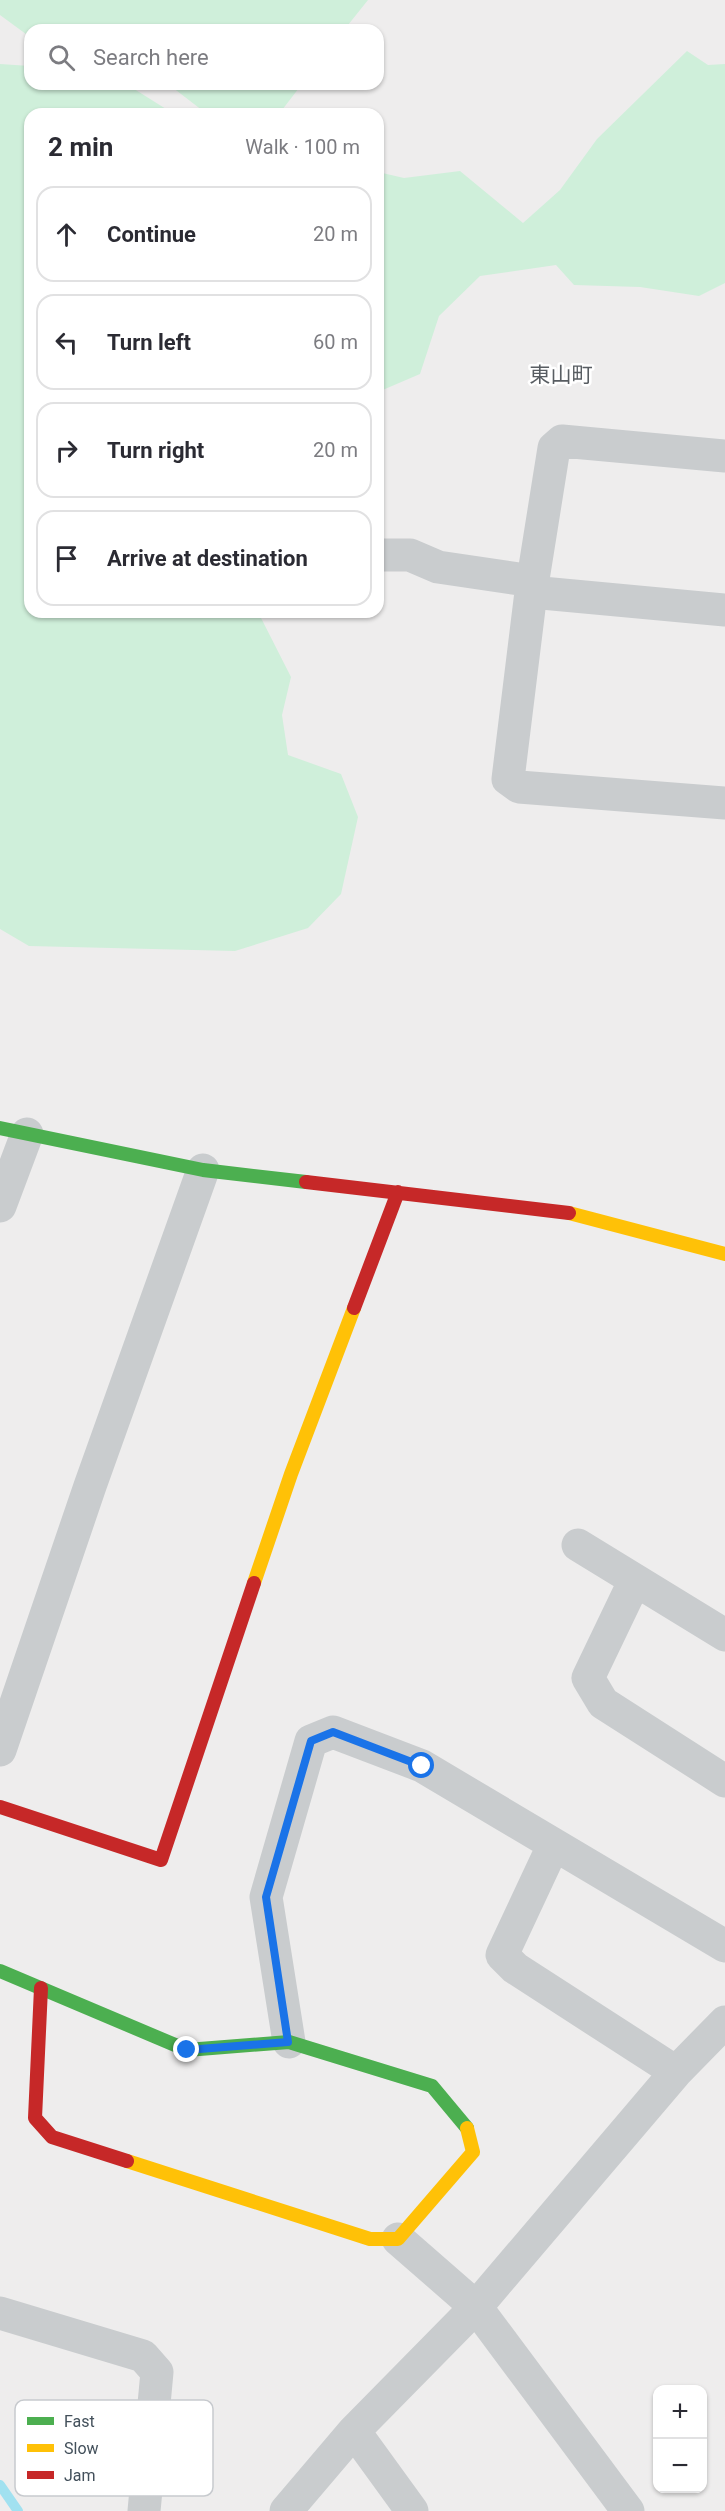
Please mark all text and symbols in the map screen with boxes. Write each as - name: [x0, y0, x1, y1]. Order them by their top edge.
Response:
- search box: [24, 24, 384, 90]
- icon: search: [45, 41, 78, 74]
- text: Search here: [93, 45, 209, 70]
- text: 2 min: [48, 132, 113, 162]
- text: Walk · 100 m: [245, 135, 360, 159]
- icon: ahead: [50, 218, 83, 251]
- text: Continue: [107, 222, 196, 247]
- text: 20 m: [313, 222, 358, 246]
- icon: left: [50, 326, 83, 359]
- text: Turn left: [107, 330, 191, 355]
- text: 60 m: [313, 330, 358, 354]
- district label: 東山町: [530, 363, 593, 387]
- icon: right: [50, 434, 83, 467]
- text: Turn right: [107, 438, 204, 463]
- text: 20 m: [313, 438, 358, 462]
- icon: arrive: [50, 542, 83, 575]
- text: Arrive at destination: [107, 546, 308, 571]
- route start: [408, 1752, 434, 1778]
- route end: [173, 2036, 199, 2062]
- map controls: [653, 2385, 707, 2493]
- button: +: [653, 2385, 707, 2439]
- legend: [15, 2400, 213, 2496]
- text: Fast: [64, 2412, 95, 2431]
- text: Slow: [64, 2439, 99, 2458]
- button: −: [653, 2439, 707, 2493]
- text: Jam: [64, 2466, 96, 2485]

